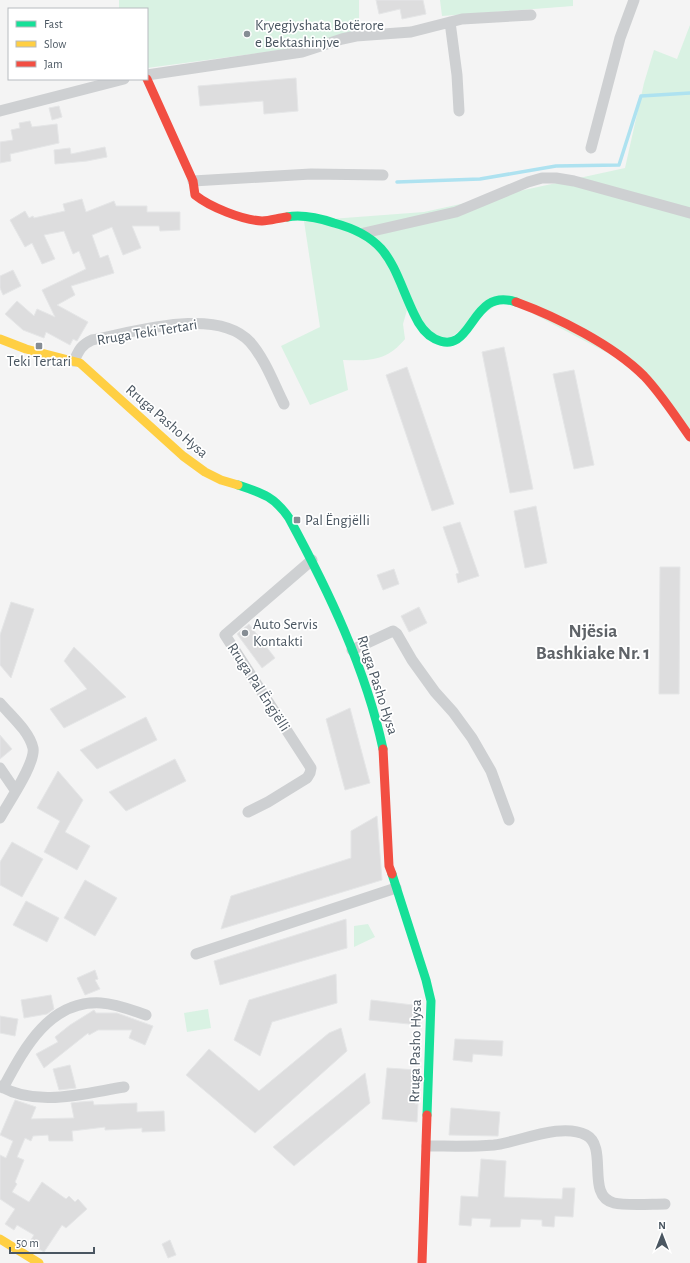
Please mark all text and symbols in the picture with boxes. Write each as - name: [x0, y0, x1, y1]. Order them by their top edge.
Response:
- legend: [8, 8, 148, 80]
- text: Fast: [44, 18, 63, 30]
- place label: Kryegjyshata Botërore e Bektashinjve: [255, 18, 384, 50]
- marker: Kryegjyshata Botërore e Bektashinjve: [242, 29, 252, 39]
- text: Slow: [44, 38, 66, 50]
- text: Jam: [44, 58, 63, 70]
- street label: Rruga Teki Tertari: [96, 317, 198, 348]
- marker: Teki Tertari: [34, 341, 44, 351]
- place label: Teki Tertari: [7, 354, 71, 369]
- street label: Rruga Pasho Hysa: [123, 382, 211, 461]
- place label: Pal Ëngjëlli: [305, 512, 370, 528]
- marker: Pal Ëngjëlli: [292, 515, 302, 525]
- place label: Auto Servis Kontakti: [253, 617, 318, 649]
- district label: Njësia Bashkiake Nr. 1: [536, 622, 650, 663]
- marker: Auto Servis Kontakti: [240, 628, 250, 638]
- street label: Rruga Pasho Hysa: [354, 634, 401, 737]
- street label: Rruga Pal Ëngjëlli: [225, 640, 293, 734]
- street label: Rruga Pasho Hysa: [407, 999, 424, 1103]
- north arrow: [642, 1215, 682, 1255]
- text: N: [658, 1220, 666, 1231]
- scale bar: [10, 1229, 94, 1255]
- text: 50 m: [16, 1237, 39, 1249]

